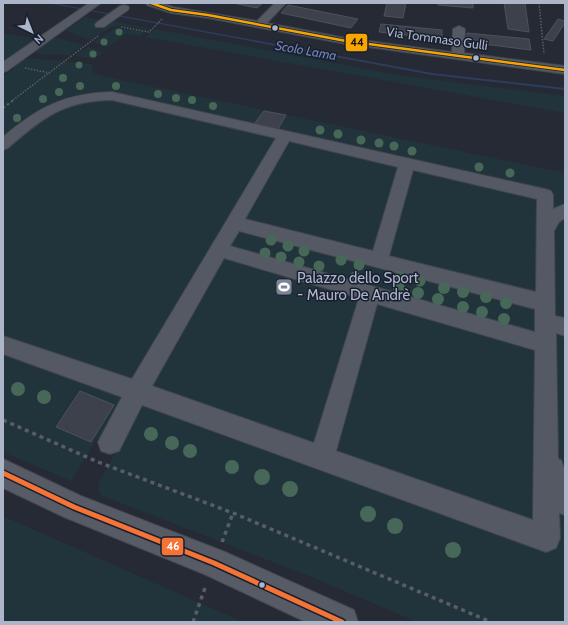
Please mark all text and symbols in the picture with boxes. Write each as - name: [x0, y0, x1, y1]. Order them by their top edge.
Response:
- north arrow: [12, 12, 52, 52]
- unlabelled marker: [270, 23, 280, 33]
- street label: Via Tommaso Gulli: [385, 23, 489, 53]
- text: N: [31, 32, 46, 47]
- line badge: 44: [345, 33, 368, 52]
- text: 44: [350, 35, 364, 49]
- water label: Scolo Lama: [274, 37, 338, 63]
- unlabelled marker: [471, 53, 481, 63]
- place label: Palazzo dello Sport - Mauro De Andrè: [297, 269, 419, 304]
- sports icon: Palazzo dello Sport - Mauro De Andrè: [274, 277, 294, 297]
- line badge: 46: [161, 537, 184, 556]
- text: 46: [166, 539, 180, 553]
- unlabelled marker: [257, 580, 267, 590]

